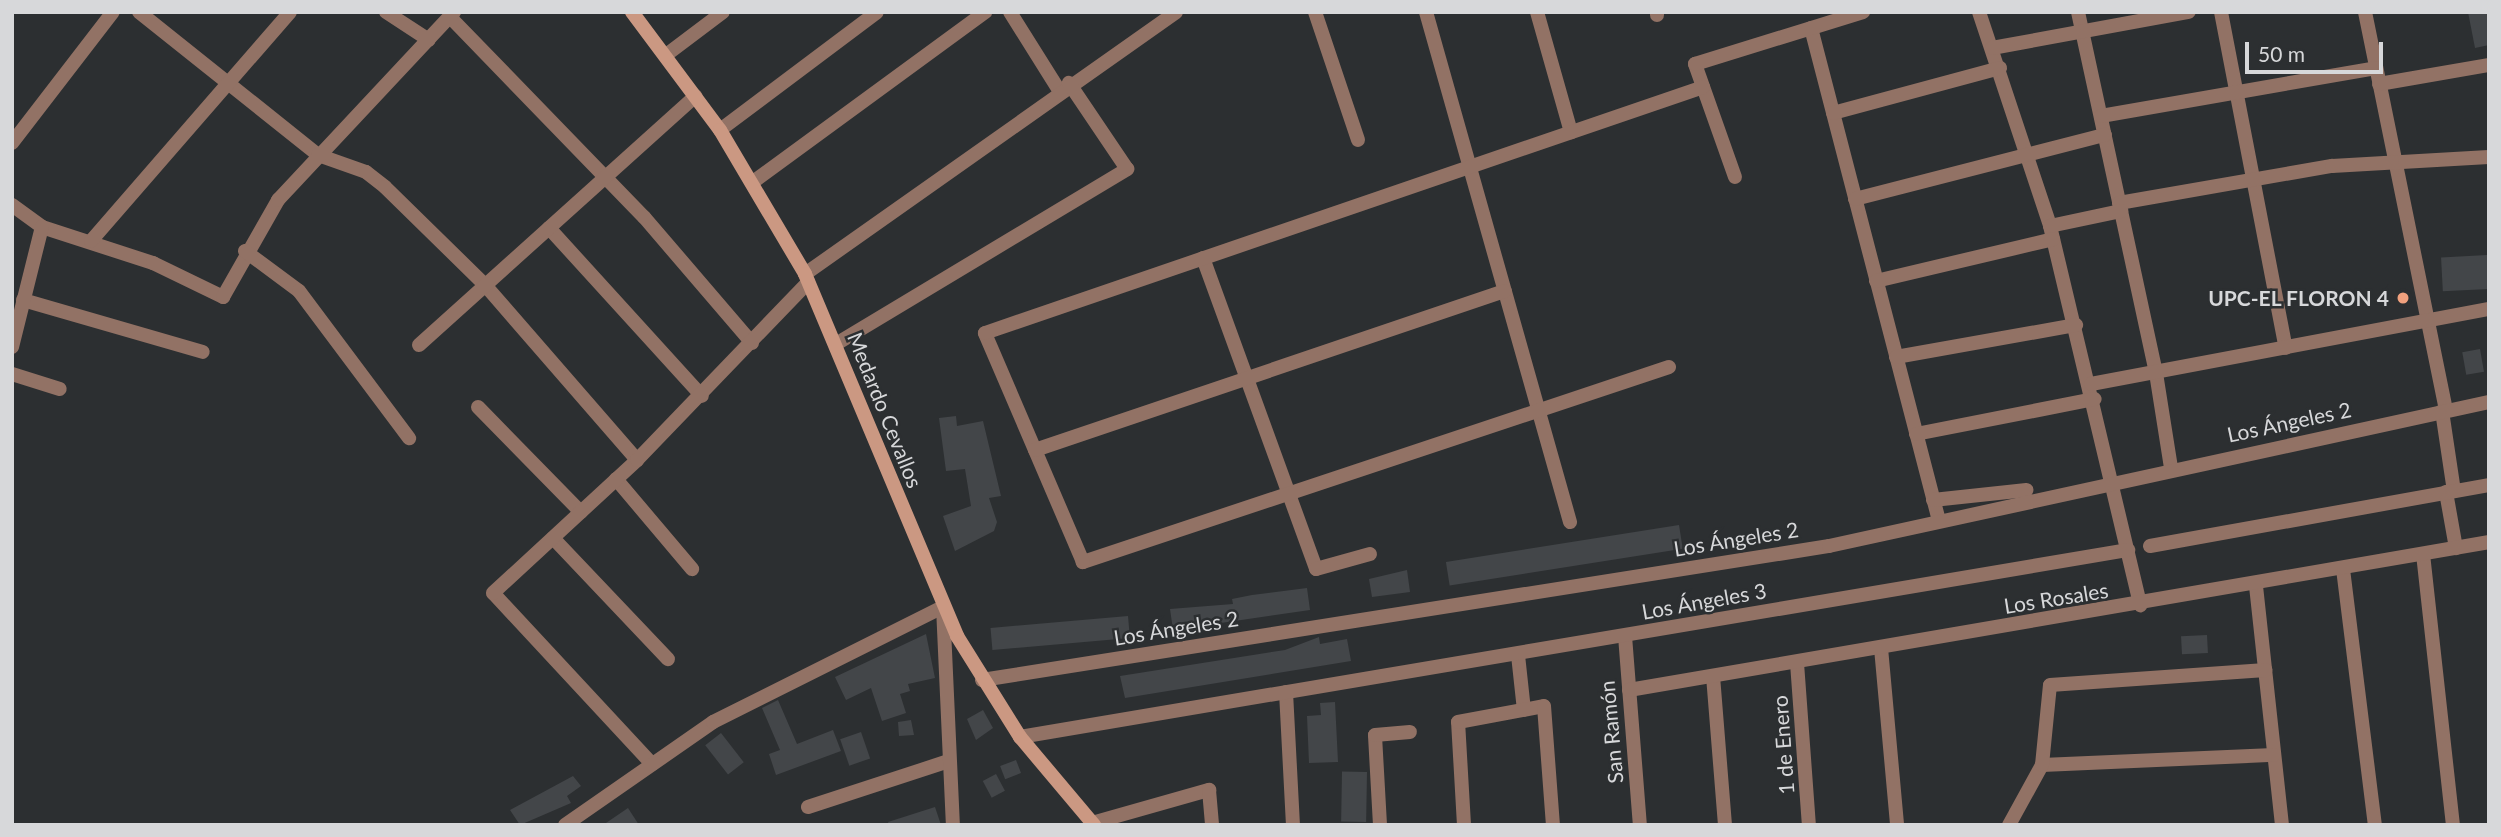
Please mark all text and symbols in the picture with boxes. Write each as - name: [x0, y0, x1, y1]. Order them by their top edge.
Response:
- scale bar: [2249, 28, 2387, 72]
- text: 50 m: [2258, 41, 2305, 66]
- place label: UPC-EL FLORON 4: [2208, 285, 2389, 311]
- marker: UPC-EL FLORON 4: [2395, 290, 2411, 306]
- street label: Medardo Cevallos: [842, 329, 928, 491]
- street label: Los Ángeles 2: [2224, 396, 2354, 448]
- street label: Los Ángeles 2: [1671, 517, 1801, 561]
- street label: Los Rosales: [2002, 577, 2110, 619]
- street label: Los Ángeles 3: [1639, 578, 1769, 624]
- street label: Los Ángeles 2: [1111, 606, 1241, 650]
- street label: San Ramón: [1594, 680, 1628, 784]
- street label: 1 de Enero: [1767, 694, 1799, 796]

